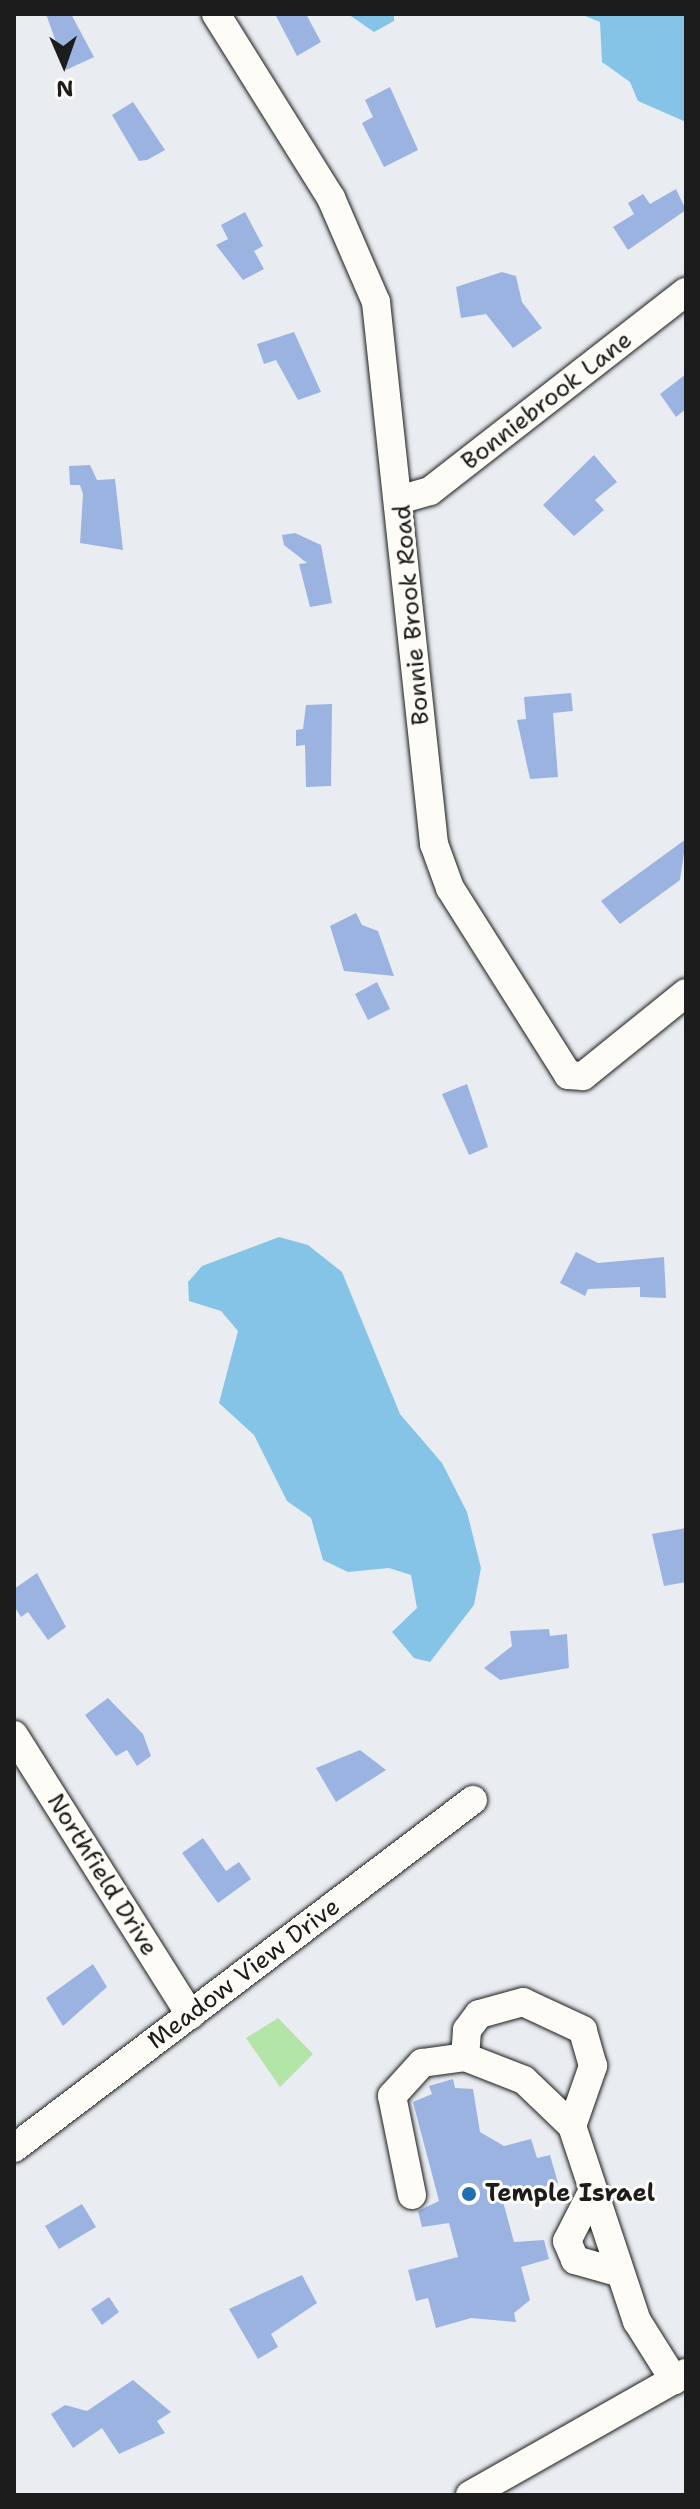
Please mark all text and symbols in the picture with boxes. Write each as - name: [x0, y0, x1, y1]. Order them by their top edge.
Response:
- north arrow: [24, 24, 104, 104]
- text: N: [56, 74, 74, 103]
- street label: Bonniebrook Lane: [456, 326, 638, 476]
- street label: Bonnie Brook Road: [388, 504, 436, 726]
- street label: Northfield Drive: [41, 1789, 163, 1961]
- street label: Meadow View Drive: [142, 1892, 346, 2056]
- place label: Temple Israel: [485, 2180, 655, 2208]
- marker: Temple Israel: [460, 2185, 478, 2203]

